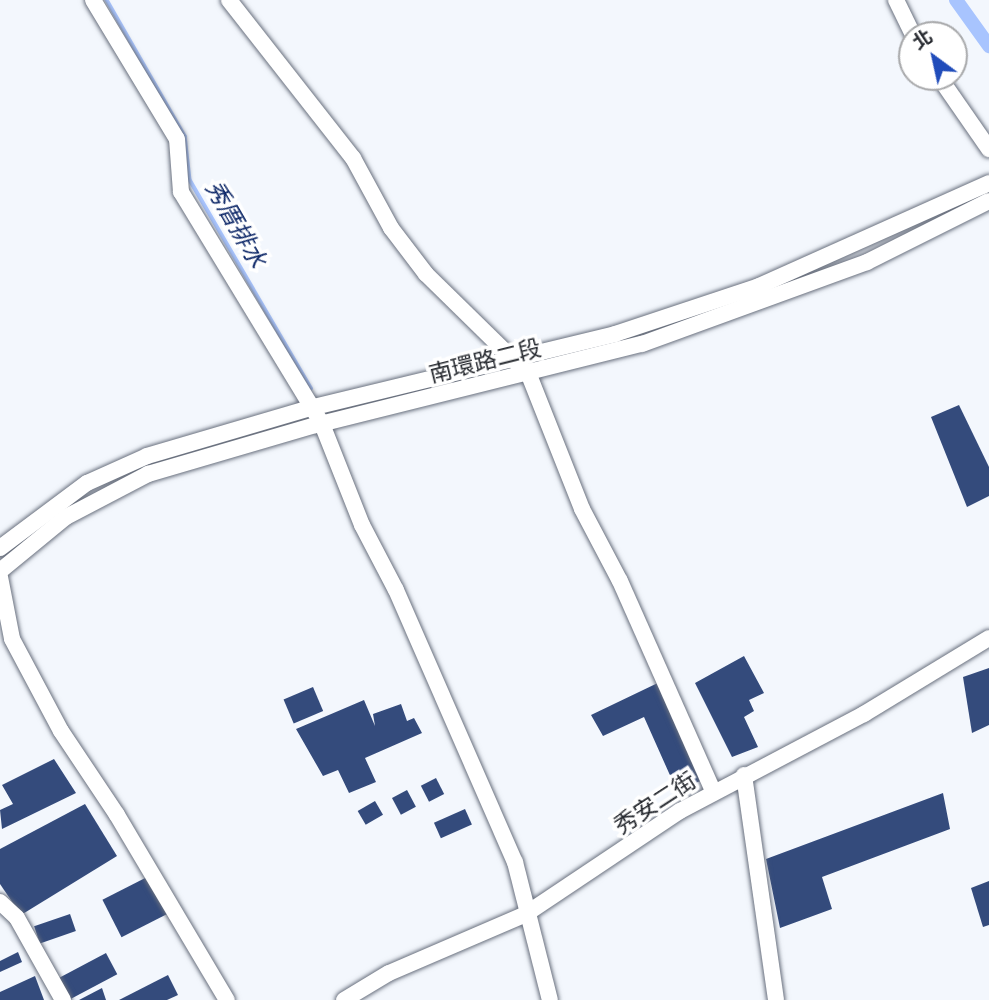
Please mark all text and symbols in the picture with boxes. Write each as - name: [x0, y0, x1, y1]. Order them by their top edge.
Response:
- north arrow: [898, 21, 968, 91]
- text: 北: [909, 26, 936, 54]
- water label: 秀厝排水: [200, 175, 272, 273]
- street label: 南環路二段: [426, 334, 544, 388]
- street label: 秀安二街: [609, 766, 701, 840]

